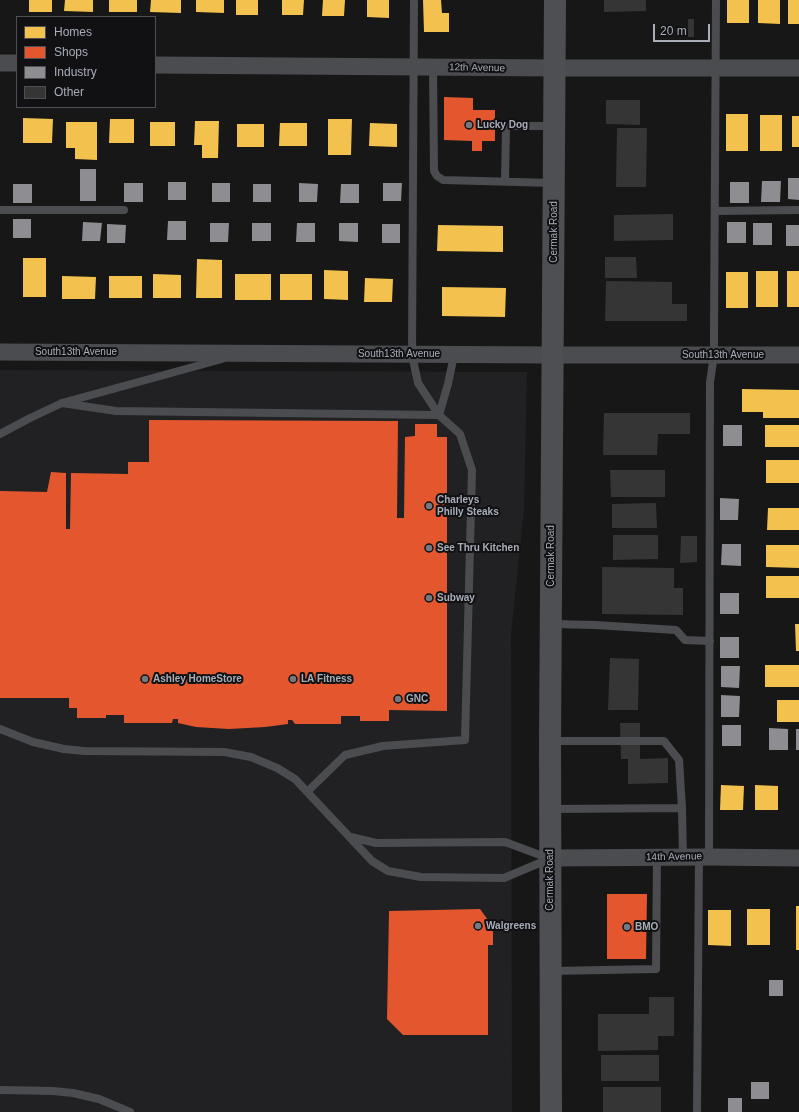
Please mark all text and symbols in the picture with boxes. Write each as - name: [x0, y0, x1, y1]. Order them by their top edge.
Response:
- legend: [16, 16, 156, 108]
- scale bar: [655, 16, 712, 42]
- text: 20 m: [660, 24, 687, 38]
- text: Homes: [54, 25, 92, 39]
- text: Shops: [54, 45, 88, 59]
- street label: 12th Avenue: [449, 62, 505, 74]
- text: Industry: [54, 65, 97, 79]
- text: Other: [54, 85, 84, 99]
- place label: Lucky Dog: [477, 119, 528, 131]
- marker: Lucky Dog: [464, 120, 474, 130]
- street label: Cermak Road: [548, 201, 560, 263]
- street label: South13th Avenue: [35, 346, 117, 358]
- street label: South13th Avenue: [358, 348, 440, 360]
- street label: South13th Avenue: [682, 349, 764, 361]
- place label: Charleys Philly Steaks: [437, 494, 499, 518]
- marker: Charleys Philly Steaks: [424, 501, 434, 511]
- street label: Cermak Road: [545, 525, 557, 587]
- place label: See Thru Kitchen: [437, 542, 519, 554]
- marker: See Thru Kitchen: [424, 543, 434, 553]
- place label: Subway: [437, 592, 475, 604]
- marker: Subway: [424, 593, 434, 603]
- place label: Ashley HomeStore: [153, 673, 242, 685]
- place label: LA Fitness: [301, 673, 352, 685]
- marker: Ashley HomeStore: [140, 674, 150, 684]
- marker: LA Fitness: [288, 674, 298, 684]
- place label: GNC: [406, 693, 428, 705]
- marker: GNC: [393, 694, 403, 704]
- street label: Cermak Road: [544, 849, 556, 911]
- street label: 14th Avenue: [646, 851, 702, 863]
- place label: Walgreens: [486, 920, 536, 932]
- marker: Walgreens: [473, 921, 483, 931]
- place label: BMO: [635, 921, 658, 933]
- marker: BMO: [622, 922, 632, 932]

